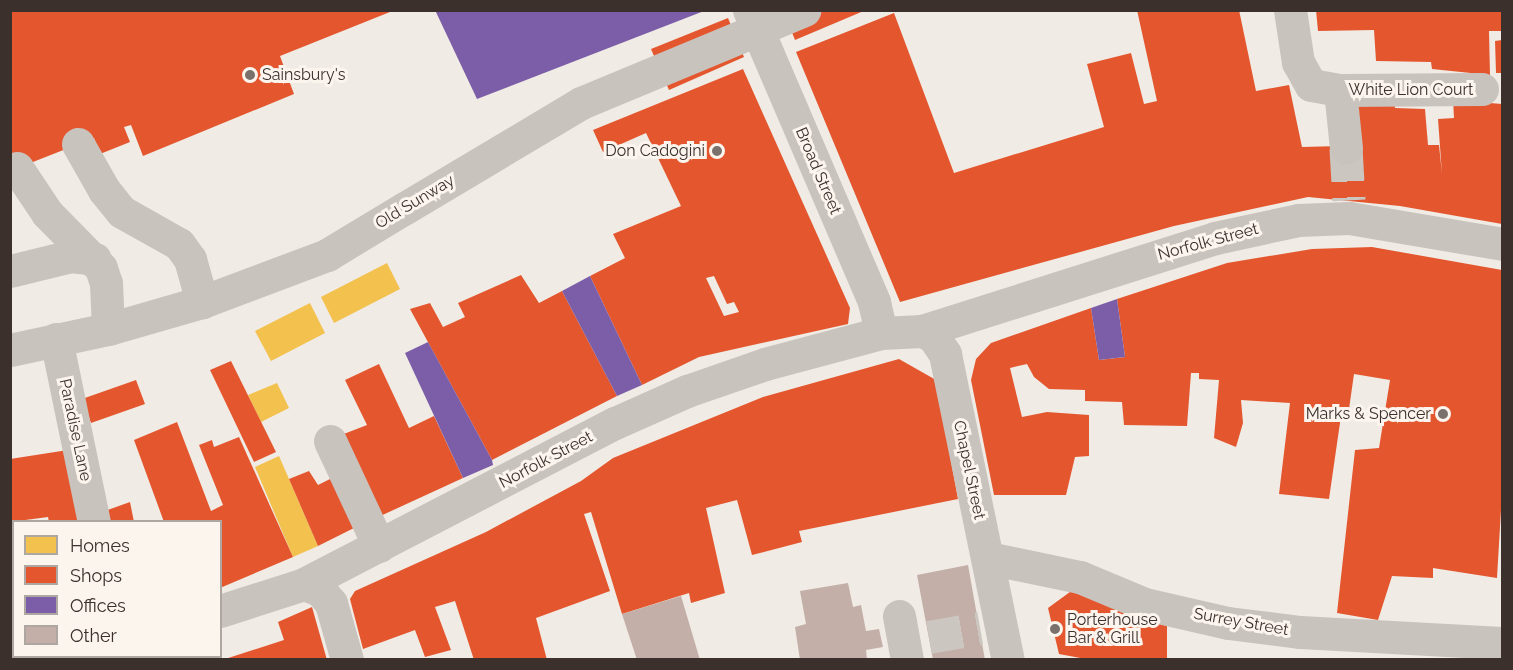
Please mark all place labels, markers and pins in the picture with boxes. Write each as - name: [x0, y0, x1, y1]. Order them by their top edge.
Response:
- place label: Sainsbury's: [262, 65, 345, 85]
- marker: Sainsbury's: [243, 68, 257, 82]
- place label: Don Cadogini: [605, 141, 705, 161]
- marker: Don Cadogini: [710, 144, 724, 158]
- place label: Marks & Spencer: [1306, 404, 1431, 424]
- marker: Marks & Spencer: [1436, 407, 1450, 421]
- place label: Porterhouse Bar & Grill: [1067, 610, 1158, 648]
- marker: Porterhouse Bar & Grill: [1048, 622, 1062, 636]

